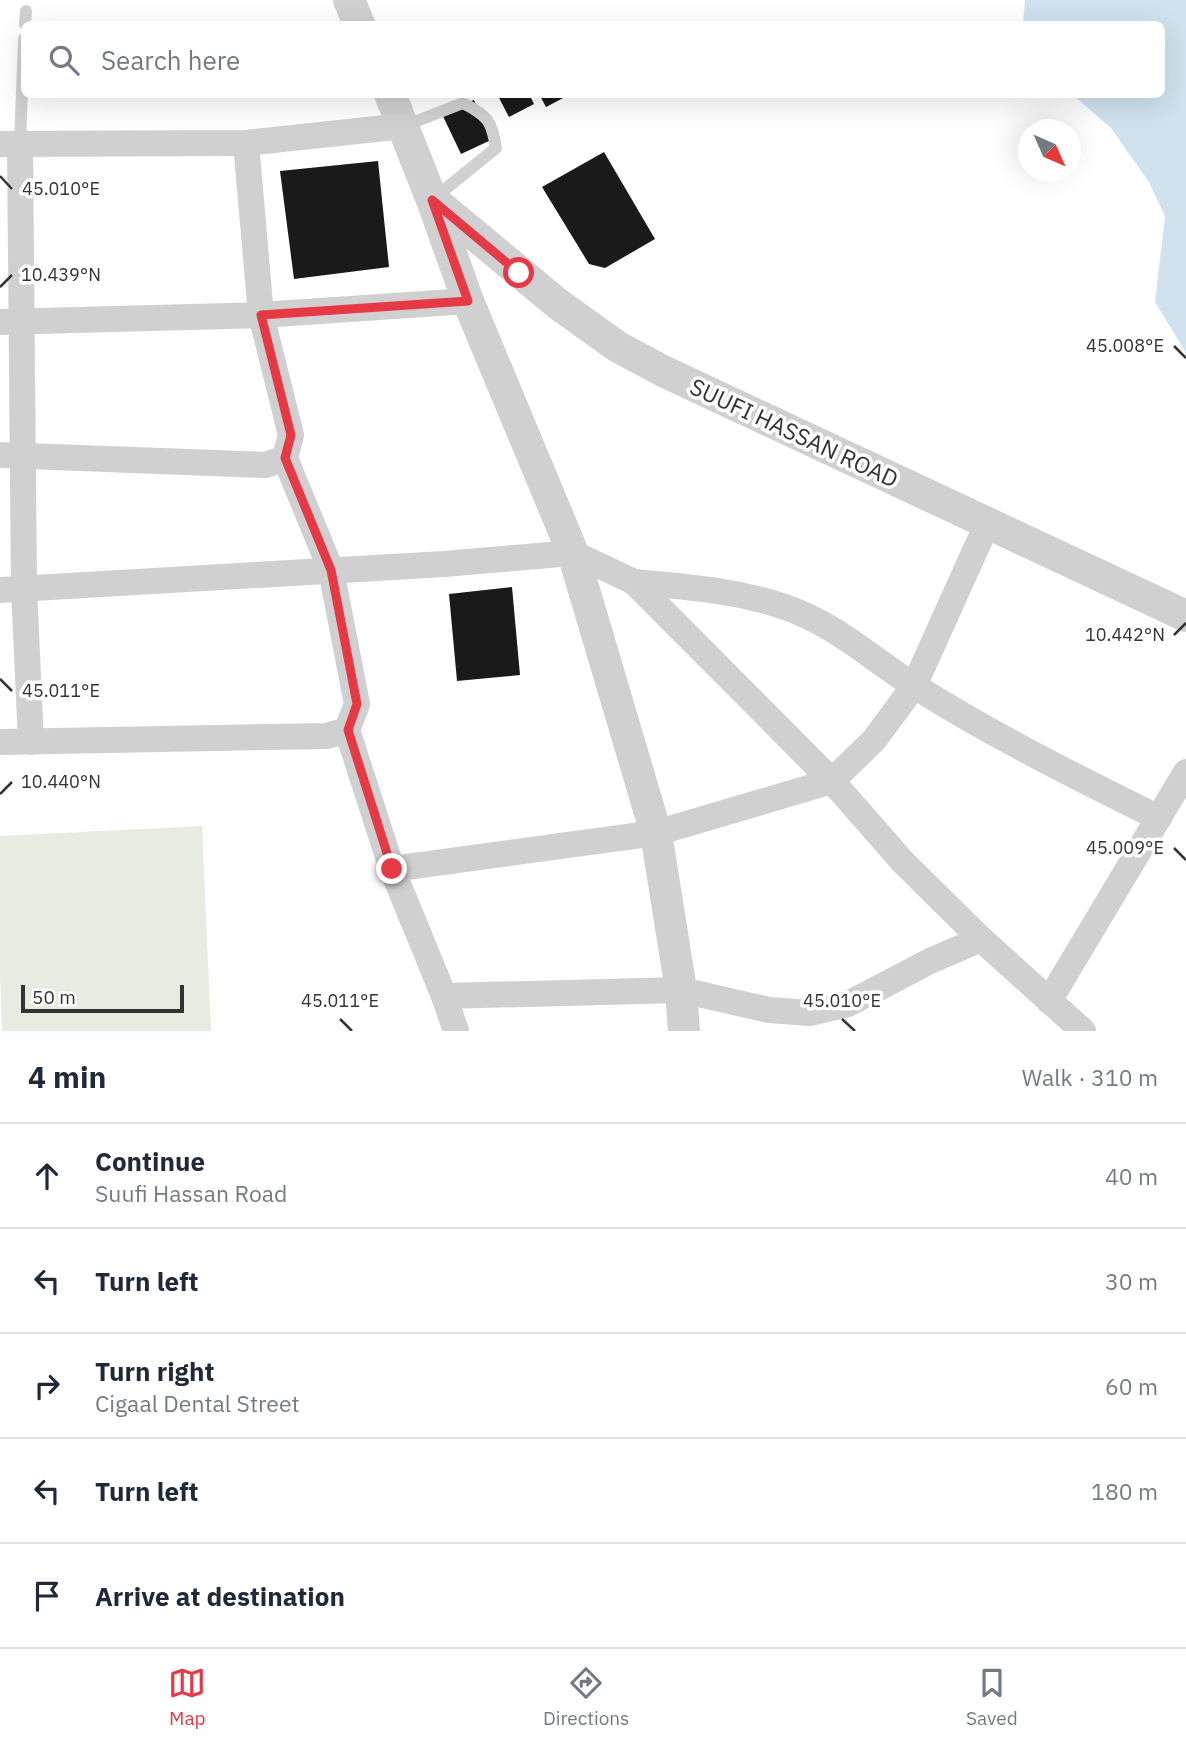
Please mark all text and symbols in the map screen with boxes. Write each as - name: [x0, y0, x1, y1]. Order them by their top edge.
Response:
- search box: [21, 21, 1165, 98]
- icon: search: [45, 41, 83, 79]
- text: Search here: [101, 43, 240, 77]
- north arrow: [1018, 119, 1081, 182]
- text: 45.010°E: [22, 177, 100, 200]
- route start: [503, 257, 534, 288]
- text: 10.439°N: [21, 263, 101, 286]
- text: 45.008°E: [1086, 334, 1164, 357]
- street label: SUUFI HASSAN ROAD: [685, 371, 903, 494]
- text: 10.442°N: [1085, 623, 1165, 646]
- text: 45.011°E: [22, 679, 100, 702]
- text: 10.440°N: [21, 770, 101, 793]
- text: 45.009°E: [1086, 836, 1164, 859]
- route end: [376, 853, 407, 884]
- scale bar: [21, 982, 184, 1014]
- text: 50 m: [32, 985, 76, 1009]
- text: 45.011°E: [301, 989, 379, 1012]
- text: 45.010°E: [803, 989, 881, 1012]
- text: 4 min: [28, 1057, 106, 1096]
- text: Walk · 310 m: [1022, 1062, 1158, 1092]
- text: Continue: [95, 1144, 205, 1178]
- icon: ahead: [28, 1157, 66, 1195]
- text: 40 m: [1105, 1161, 1158, 1191]
- text: Suufi Hassan Road: [95, 1178, 287, 1208]
- icon: left: [28, 1262, 66, 1300]
- text: Turn left: [95, 1264, 198, 1298]
- text: 30 m: [1105, 1266, 1158, 1296]
- text: Turn right: [95, 1354, 214, 1388]
- icon: right: [28, 1367, 66, 1405]
- text: 60 m: [1105, 1371, 1158, 1401]
- text: Cigaal Dental Street: [95, 1388, 300, 1418]
- icon: left: [28, 1472, 66, 1510]
- text: Turn left: [95, 1474, 198, 1508]
- text: 180 m: [1091, 1476, 1158, 1506]
- icon: arrive: [28, 1577, 66, 1615]
- text: Arrive at destination: [95, 1579, 345, 1613]
- tab: Map: [168, 1664, 206, 1730]
- tab: Directions: [543, 1664, 629, 1730]
- tab: Saved: [966, 1664, 1018, 1730]

